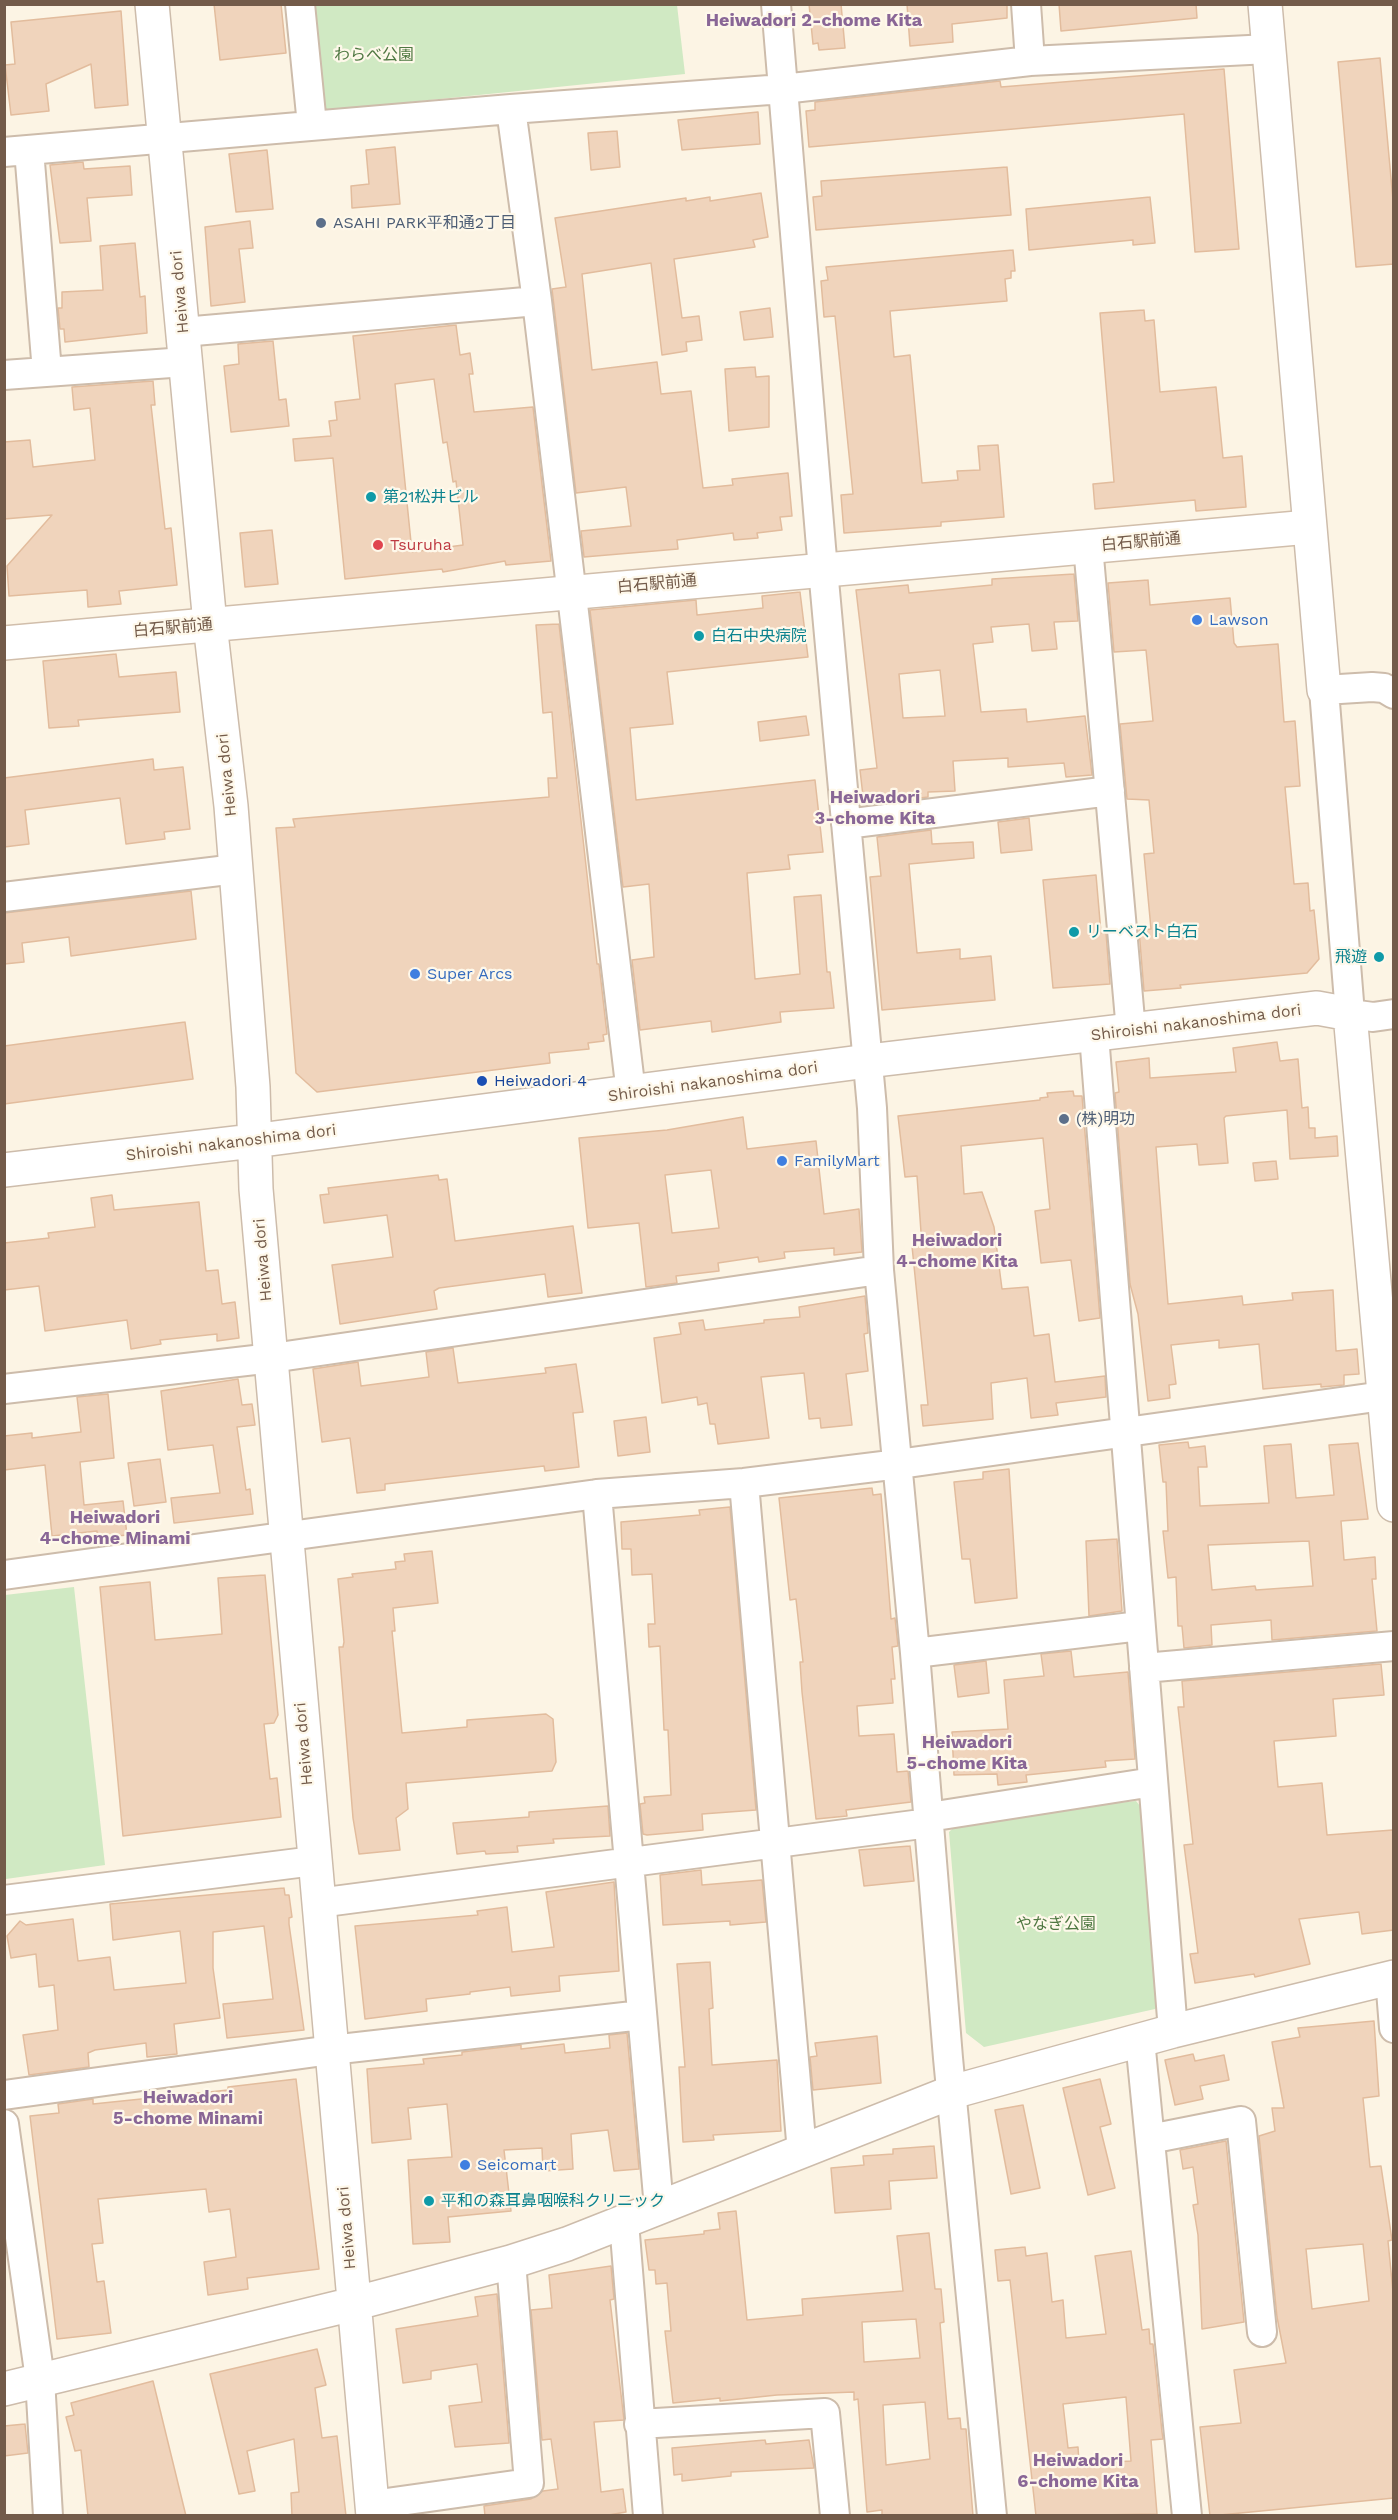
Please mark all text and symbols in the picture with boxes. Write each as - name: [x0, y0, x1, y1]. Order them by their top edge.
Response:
- district label: Heiwadori 2-chome Kita: [706, 10, 922, 32]
- park label: わらべ公園: [334, 45, 414, 65]
- place label: ASAHI PARK平和通2丁目: [333, 213, 516, 233]
- marker: ASAHI PARK平和通2丁目: [314, 216, 328, 230]
- street label: Heiwa dori: [167, 250, 193, 334]
- place label: 第21松井ビル: [383, 487, 479, 507]
- marker: 第21松井ビル: [364, 490, 378, 504]
- street label: 白石駅前通: [1100, 529, 1182, 555]
- place label: Tsuruha: [390, 535, 452, 555]
- marker: Tsuruha: [371, 538, 385, 552]
- street label: 白石駅前通: [616, 571, 698, 597]
- place label: Lawson: [1209, 610, 1269, 630]
- marker: Lawson: [1190, 613, 1204, 627]
- street label: 白石駅前通: [132, 615, 214, 641]
- place label: 白石中央病院: [711, 626, 807, 646]
- marker: 白石中央病院: [692, 629, 706, 643]
- street label: Heiwa dori: [213, 733, 241, 817]
- district label: Heiwadori 3-chome Kita: [815, 787, 935, 830]
- place label: リーベスト白石: [1086, 922, 1198, 942]
- marker: リーベスト白石: [1067, 925, 1081, 939]
- place label: 飛遊: [1335, 947, 1367, 967]
- marker: 飛遊: [1372, 950, 1386, 964]
- place label: Super Arcs: [427, 964, 513, 984]
- marker: Super Arcs: [408, 967, 422, 981]
- street label: Shiroishi nakanoshima dori: [1090, 1001, 1302, 1045]
- street label: Shiroishi nakanoshima dori: [607, 1058, 819, 1106]
- place label: Heiwadori 4: [494, 1071, 587, 1091]
- marker: Heiwadori 4: [475, 1074, 489, 1088]
- place label: (株)明功: [1076, 1109, 1135, 1129]
- marker: (株)明功: [1057, 1112, 1071, 1126]
- street label: Shiroishi nakanoshima dori: [125, 1121, 337, 1165]
- place label: FamilyMart: [794, 1151, 880, 1171]
- marker: FamilyMart: [775, 1154, 789, 1168]
- street label: Heiwa dori: [250, 1218, 276, 1302]
- district label: Heiwadori 4-chome Kita: [896, 1230, 1018, 1272]
- district label: Heiwadori 4-chome Minami: [39, 1507, 191, 1550]
- street label: Heiwa dori: [291, 1702, 317, 1786]
- district label: Heiwadori 5-chome Kita: [907, 1732, 1027, 1774]
- park label: やなぎ公園: [1016, 1914, 1096, 1934]
- district label: Heiwadori 5-chome Minami: [113, 2087, 263, 2130]
- place label: Seicomart: [477, 2155, 556, 2175]
- marker: Seicomart: [458, 2158, 472, 2172]
- street label: Heiwa dori: [334, 2186, 360, 2270]
- place label: 平和の森耳鼻咽喉科クリニック: [441, 2191, 665, 2211]
- marker: 平和の森耳鼻咽喉科クリニック: [422, 2194, 436, 2208]
- district label: Heiwadori 6-chome Kita: [1017, 2450, 1139, 2492]

